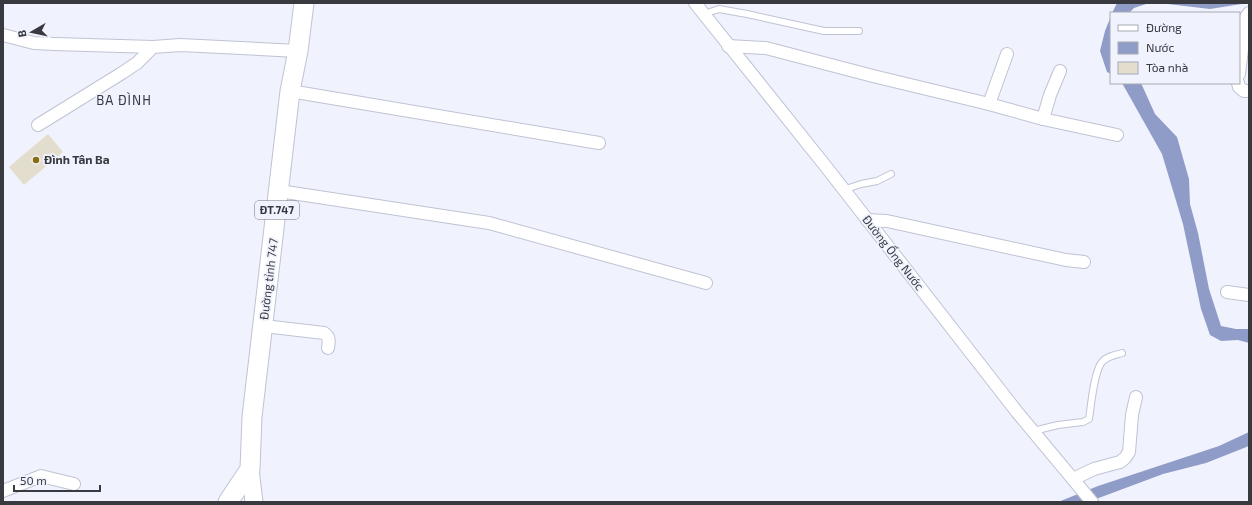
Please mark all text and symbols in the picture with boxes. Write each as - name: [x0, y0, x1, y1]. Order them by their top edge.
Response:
- north arrow: [12, 12, 52, 52]
- legend: [1110, 12, 1240, 84]
- text: Đường: [1146, 20, 1182, 34]
- text: B: [15, 29, 29, 38]
- text: Nước: [1146, 40, 1175, 54]
- text: Tòa nhà: [1146, 60, 1188, 74]
- district label: BA ĐÌNH: [96, 91, 152, 108]
- place label: Đình Tân Ba: [44, 152, 110, 166]
- marker: Đình Tân Ba: [31, 155, 41, 165]
- road number: ĐT.747: [255, 201, 299, 219]
- street label: Đường Ống Nước: [860, 211, 928, 293]
- street label: Đường tỉnh 747: [256, 237, 280, 320]
- scale bar: [14, 467, 100, 493]
- text: 50 m: [20, 473, 47, 487]

